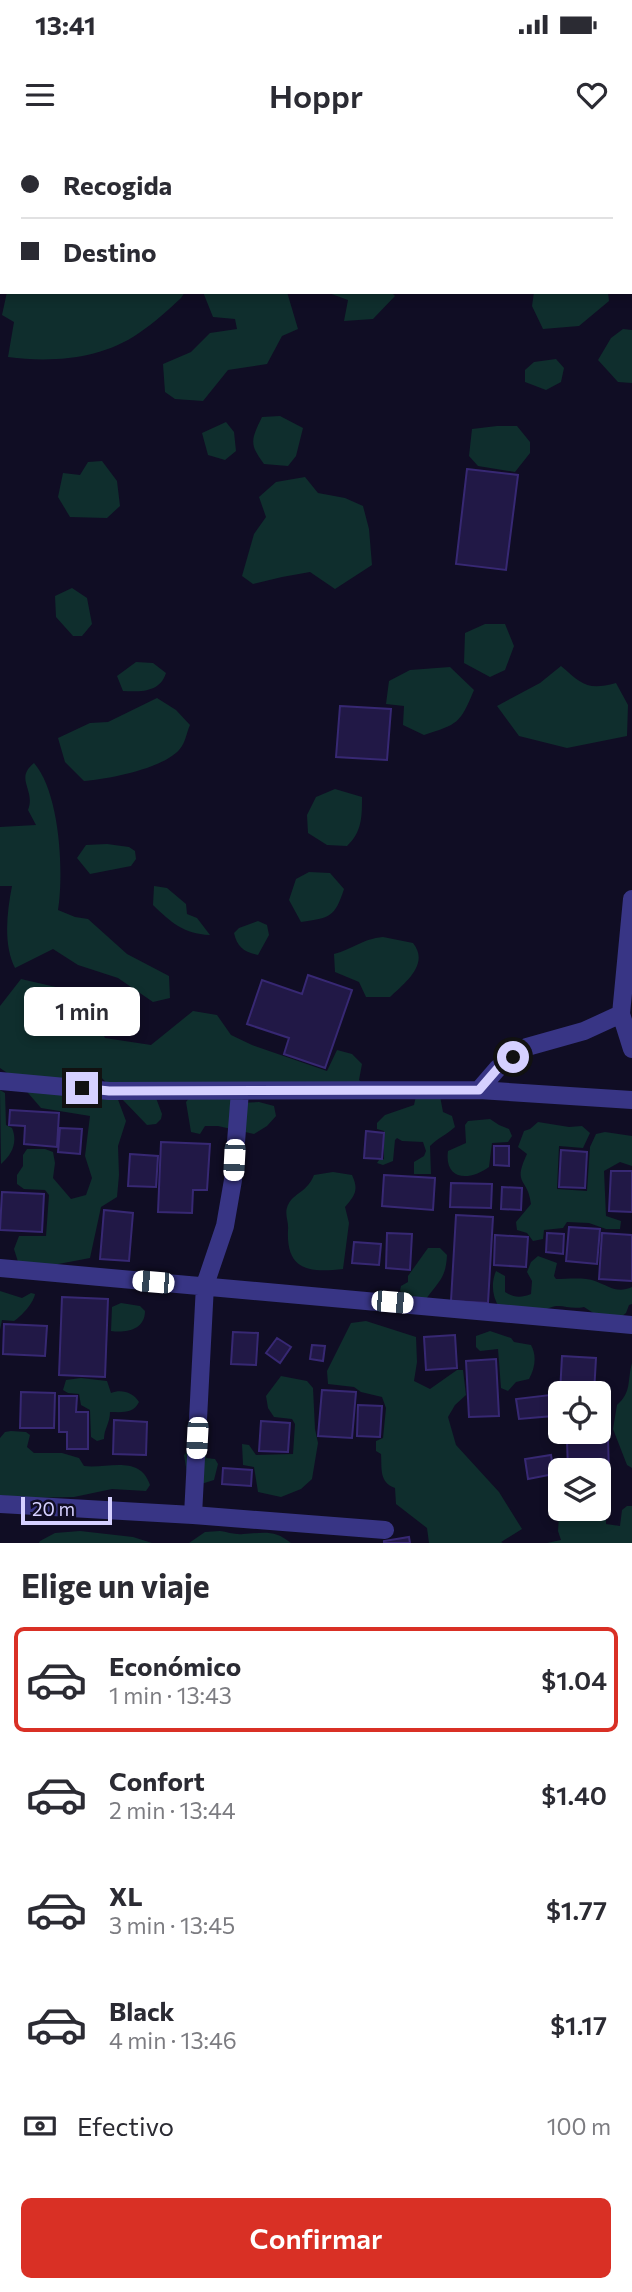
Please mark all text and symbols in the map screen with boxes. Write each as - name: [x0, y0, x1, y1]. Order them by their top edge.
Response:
- text: 13:41: [35, 9, 96, 40]
- text: Hoppr: [269, 75, 363, 115]
- icon: menu: [21, 76, 59, 114]
- icon: heart: [573, 76, 611, 114]
- text: Recogida: [63, 169, 172, 200]
- text: Destino: [63, 236, 157, 267]
- callout: 1 min: [24, 986, 140, 1035]
- text: 1 min: [55, 997, 109, 1025]
- route start: [497, 1041, 529, 1073]
- route end: [66, 1072, 98, 1104]
- car: [223, 1138, 246, 1182]
- car: [132, 1270, 175, 1294]
- car: [371, 1290, 414, 1314]
- map controls: [548, 1381, 611, 1521]
- button: locate: [548, 1381, 611, 1444]
- car: [186, 1416, 209, 1460]
- button: layers: [548, 1458, 611, 1521]
- scale bar: [21, 1494, 112, 1526]
- text: 20 m: [32, 1497, 75, 1520]
- text: Elige un viaje: [21, 1565, 210, 1605]
- icon: car: [25, 1648, 88, 1711]
- text: Económico: [109, 1650, 241, 1681]
- text: $1.04: [541, 1664, 607, 1695]
- text: 1 min · 13:43: [109, 1681, 232, 1709]
- icon: car: [25, 1763, 88, 1826]
- text: Confort: [109, 1765, 205, 1796]
- text: $1.40: [541, 1779, 607, 1810]
- text: 2 min · 13:44: [109, 1796, 236, 1824]
- icon: car: [25, 1878, 88, 1941]
- text: XL: [109, 1880, 143, 1911]
- text: $1.77: [546, 1894, 607, 1925]
- text: 3 min · 13:45: [109, 1911, 235, 1939]
- icon: car: [25, 1993, 88, 2056]
- text: Black: [109, 1995, 175, 2026]
- text: $1.17: [550, 2009, 607, 2040]
- text: 4 min · 13:46: [109, 2026, 237, 2054]
- icon: cash: [21, 2107, 59, 2145]
- text: Efectivo: [77, 2110, 174, 2141]
- text: 100 m: [547, 2112, 611, 2140]
- button: Confirmar: [21, 2198, 611, 2278]

